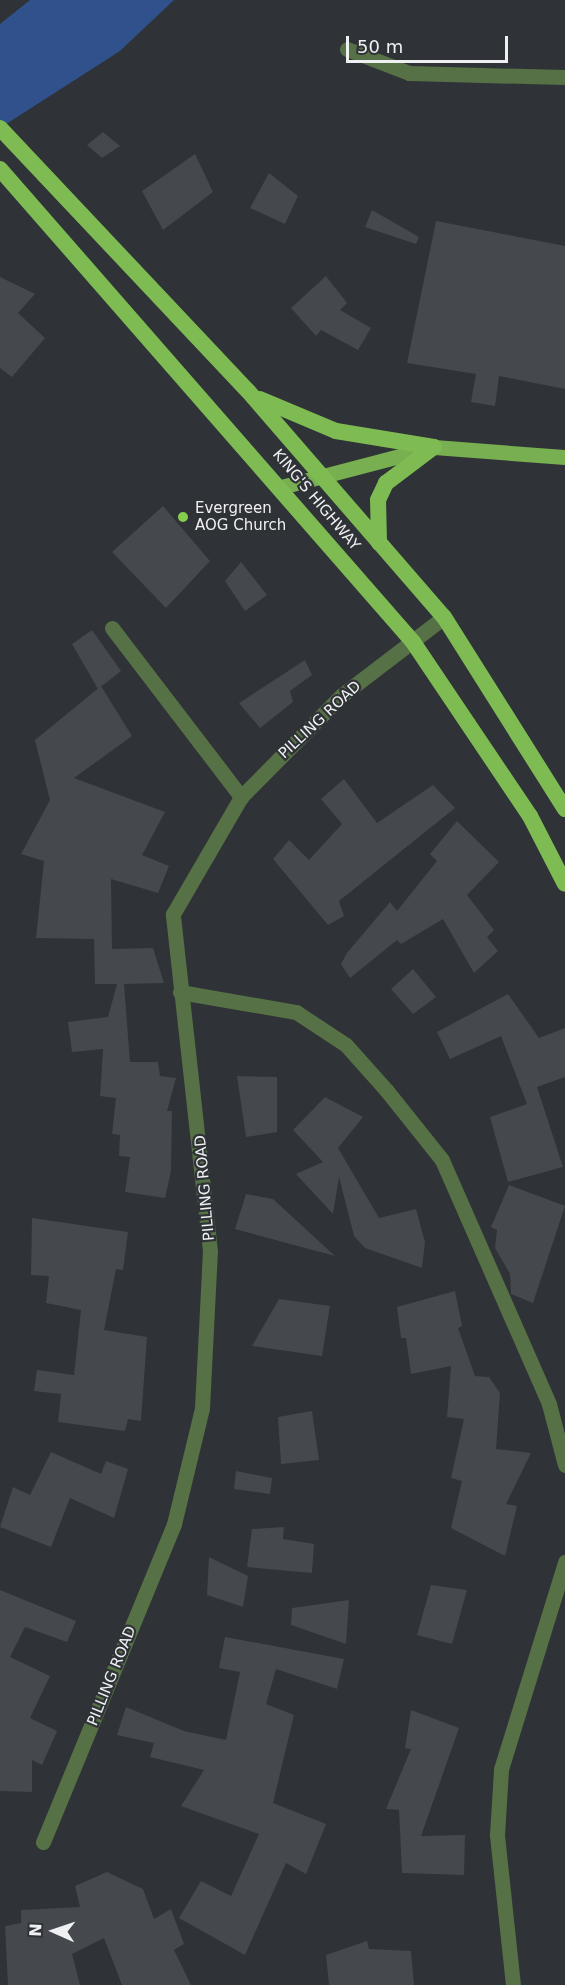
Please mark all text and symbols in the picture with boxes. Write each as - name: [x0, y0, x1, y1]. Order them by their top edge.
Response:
- scale bar: [349, 24, 511, 62]
- text: 50 m: [357, 36, 403, 57]
- street label: KING'S HIGHWAY: [268, 446, 364, 554]
- place label: Evergreen AOG Church: [195, 499, 286, 534]
- marker: Evergreen AOG Church: [176, 510, 190, 524]
- street label: PILLING ROAD: [275, 677, 365, 763]
- street label: PILLING ROAD: [191, 1134, 219, 1242]
- street label: PILLING ROAD: [84, 1623, 140, 1729]
- north arrow: [24, 1901, 84, 1961]
- text: N: [26, 1923, 45, 1937]

